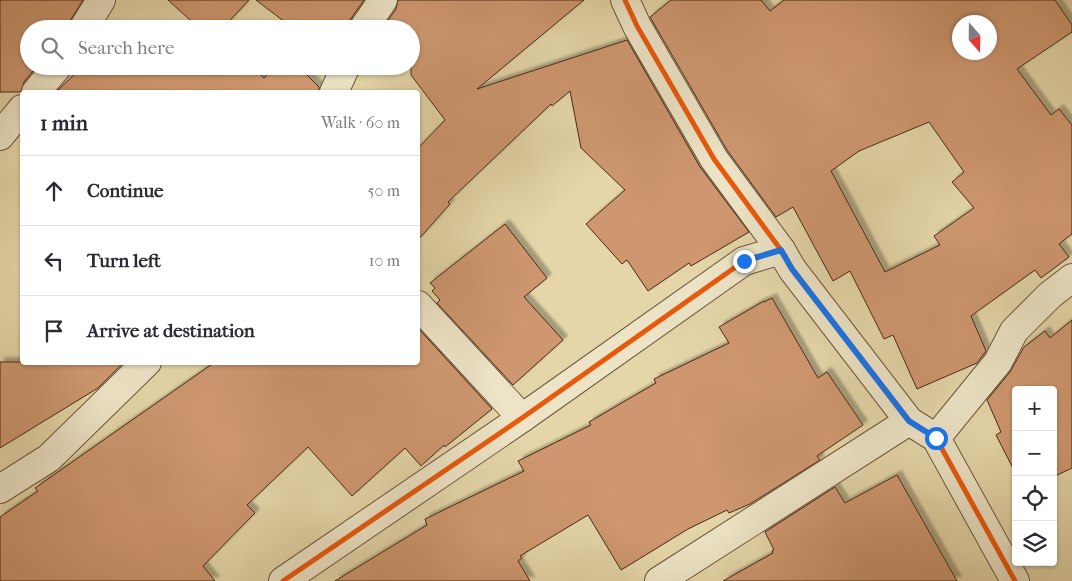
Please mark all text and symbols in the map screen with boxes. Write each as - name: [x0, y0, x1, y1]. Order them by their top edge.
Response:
- north arrow: [952, 15, 997, 60]
- search box: [20, 20, 420, 75]
- icon: search: [38, 34, 66, 62]
- text: Search here: [78, 37, 174, 59]
- text: 1 min: [40, 111, 88, 135]
- text: Walk · 60 m: [321, 113, 400, 132]
- icon: ahead: [40, 177, 68, 205]
- text: Continue: [87, 180, 163, 202]
- text: 50 m: [368, 181, 400, 200]
- icon: left: [40, 247, 68, 275]
- text: Turn left: [87, 250, 161, 272]
- route end: [733, 250, 756, 273]
- text: 10 m: [369, 251, 400, 270]
- icon: arrive: [40, 317, 68, 345]
- text: Arrive at destination: [87, 320, 255, 342]
- map controls: [1012, 386, 1057, 566]
- button: +: [1012, 386, 1057, 431]
- route start: [925, 427, 948, 450]
- button: −: [1012, 431, 1057, 476]
- button: locate: [1012, 476, 1057, 521]
- button: layers: [1012, 521, 1057, 566]

